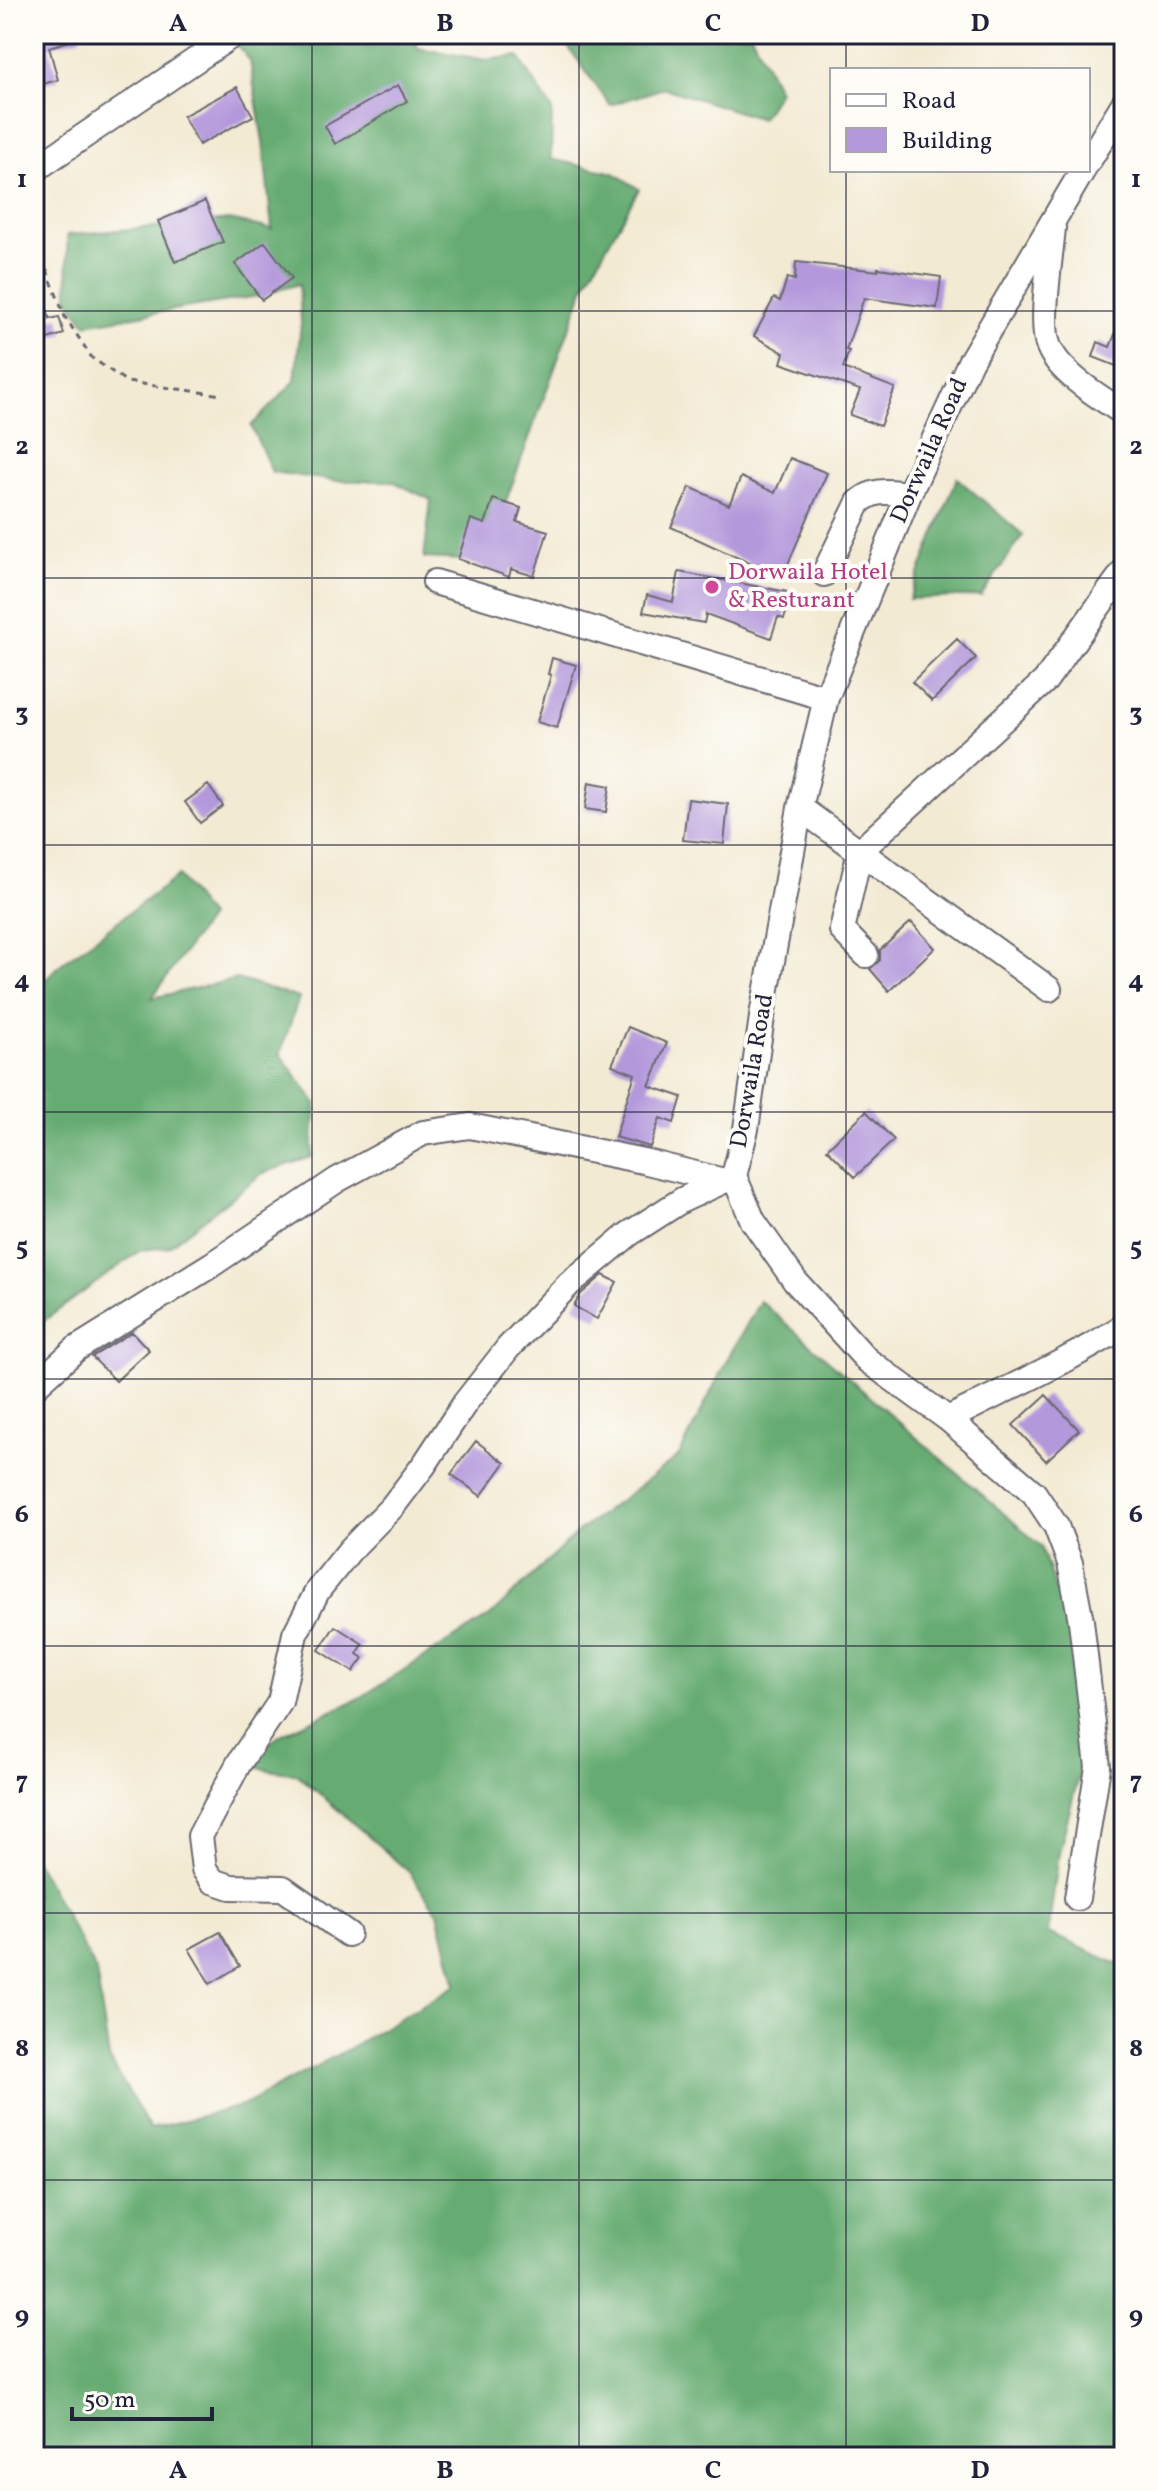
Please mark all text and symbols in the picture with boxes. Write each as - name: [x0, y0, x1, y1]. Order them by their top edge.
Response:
- text: A: [169, 6, 188, 42]
- text: B: [436, 6, 454, 42]
- text: C: [705, 6, 721, 42]
- text: D: [970, 6, 990, 42]
- legend: [830, 68, 1090, 172]
- text: Road: [902, 85, 956, 119]
- text: Building: [902, 125, 992, 159]
- text: 1: [17, 162, 27, 198]
- text: 1: [1131, 162, 1141, 198]
- street label: Dorwaila Road: [883, 373, 977, 529]
- text: 2: [15, 429, 29, 465]
- text: 2: [1129, 429, 1143, 465]
- place label: Dorwaila Hotel & Resturant: [728, 556, 888, 618]
- marker: Dorwaila Hotel & Resturant: [703, 578, 721, 596]
- text: 3: [15, 696, 29, 732]
- text: 3: [1129, 696, 1143, 732]
- text: 4: [14, 963, 30, 999]
- text: 4: [1128, 963, 1144, 999]
- street label: Dorwaila Road: [723, 991, 783, 1151]
- text: 5: [16, 1230, 28, 1266]
- text: 5: [1130, 1230, 1142, 1266]
- text: 6: [15, 1497, 29, 1533]
- text: 6: [1129, 1497, 1143, 1533]
- text: 7: [16, 1764, 28, 1800]
- text: 7: [1130, 1764, 1142, 1800]
- text: 8: [15, 2031, 29, 2067]
- text: 8: [1129, 2031, 1143, 2067]
- text: 9: [15, 2298, 29, 2334]
- text: 9: [1129, 2298, 1143, 2334]
- scale bar: [72, 2371, 212, 2421]
- text: 50 m: [84, 2384, 136, 2418]
- text: A: [169, 2453, 188, 2489]
- text: B: [436, 2453, 454, 2489]
- text: C: [705, 2453, 721, 2489]
- text: D: [970, 2453, 990, 2489]

